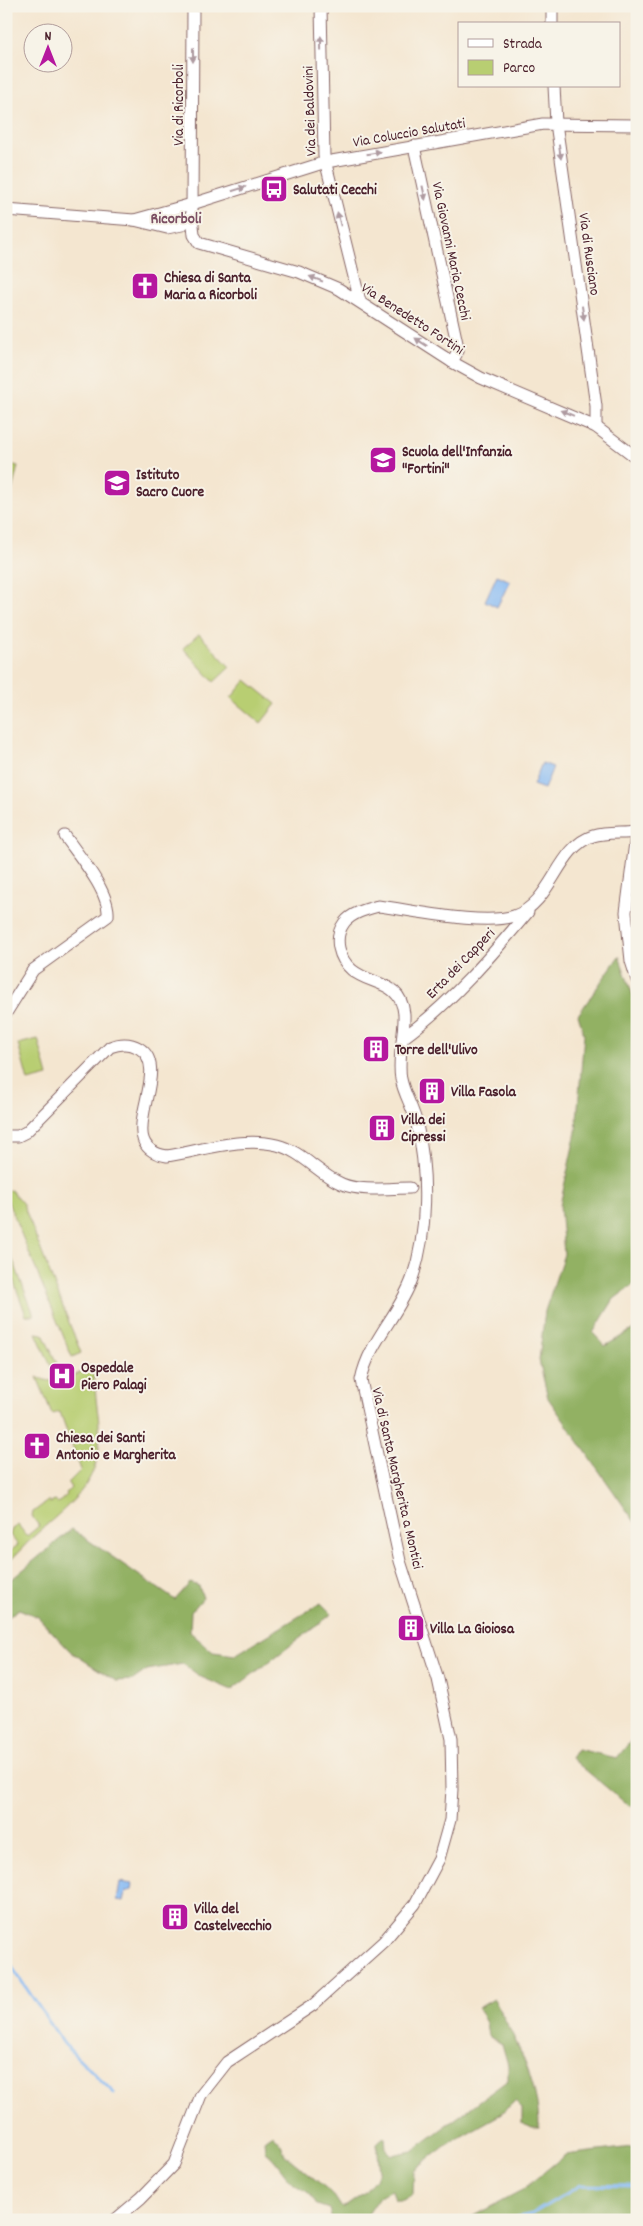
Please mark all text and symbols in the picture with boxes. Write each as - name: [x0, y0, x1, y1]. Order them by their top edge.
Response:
- north arrow: [22, 22, 72, 72]
- legend: [458, 22, 620, 88]
- text: N: [45, 27, 52, 47]
- one-way arrow: [317, 34, 325, 50]
- text: Strada: [503, 34, 543, 56]
- one-way arrow: [189, 47, 197, 63]
- text: Parco: [503, 58, 535, 80]
- street label: Via di Ricorboli: [169, 64, 191, 146]
- street label: Via dei Baldovini: [298, 65, 324, 156]
- street label: Via Coluccio Salutati: [351, 113, 468, 155]
- one-way arrow: [556, 144, 564, 160]
- one-way arrow: [366, 148, 382, 156]
- bus stop icon: Salutati Cecchi: [259, 174, 289, 204]
- place label: Salutati Cecchi: [293, 180, 377, 202]
- street label: Via Giovanni Maria Cecchi: [425, 180, 476, 323]
- one-way arrow: [231, 185, 246, 193]
- one-way arrow: [420, 186, 428, 201]
- district label: Ricorboli: [151, 208, 202, 231]
- one-way arrow: [335, 212, 343, 227]
- street label: Via di Rusciano: [571, 212, 605, 297]
- place label: Chiesa di Santa Maria a Ricorboli: [164, 268, 257, 307]
- church icon: Chiesa di Santa Maria a Ricorboli: [130, 271, 160, 301]
- one-way arrow: [308, 275, 323, 283]
- street label: Via Benedetto Fortini: [356, 278, 468, 362]
- one-way arrow: [579, 305, 587, 321]
- one-way arrow: [414, 338, 428, 347]
- one-way arrow: [560, 409, 574, 417]
- place label: Scuola dell'Infanzia "Fortini": [402, 442, 513, 481]
- school or university icon: Scuola dell'Infanzia "Fortini": [368, 445, 398, 475]
- place label: Istituto Sacro Cuore: [136, 465, 204, 504]
- school or university icon: Istituto Sacro Cuore: [102, 468, 132, 498]
- street label: Erta dei Capperi: [422, 924, 501, 1005]
- building icon: Torre dell'Ulivo: [361, 1034, 391, 1064]
- place label: Torre dell'Ulivo: [395, 1040, 478, 1062]
- building icon: Villa Fasola: [417, 1076, 447, 1106]
- place label: Villa Fasola: [451, 1082, 517, 1104]
- place label: Villa dei Cipressi: [401, 1110, 446, 1149]
- building icon: Villa dei Cipressi: [367, 1113, 397, 1143]
- place label: Ospedale Piero Palagi: [81, 1358, 147, 1397]
- hospital icon: Ospedale Piero Palagi: [47, 1361, 77, 1391]
- street label: Via di Santa Margherita a Montici: [364, 1385, 428, 1572]
- place label: Chiesa dei Santi Antonio e Margherita: [56, 1428, 176, 1467]
- church icon: Chiesa dei Santi Antonio e Margherita: [22, 1431, 52, 1461]
- building icon: Villa La Gioiosa: [396, 1613, 426, 1643]
- place label: Villa La Gioiosa: [430, 1619, 515, 1641]
- place label: Villa del Castelvecchio: [194, 1899, 272, 1938]
- building icon: Villa del Castelvecchio: [160, 1902, 190, 1932]

